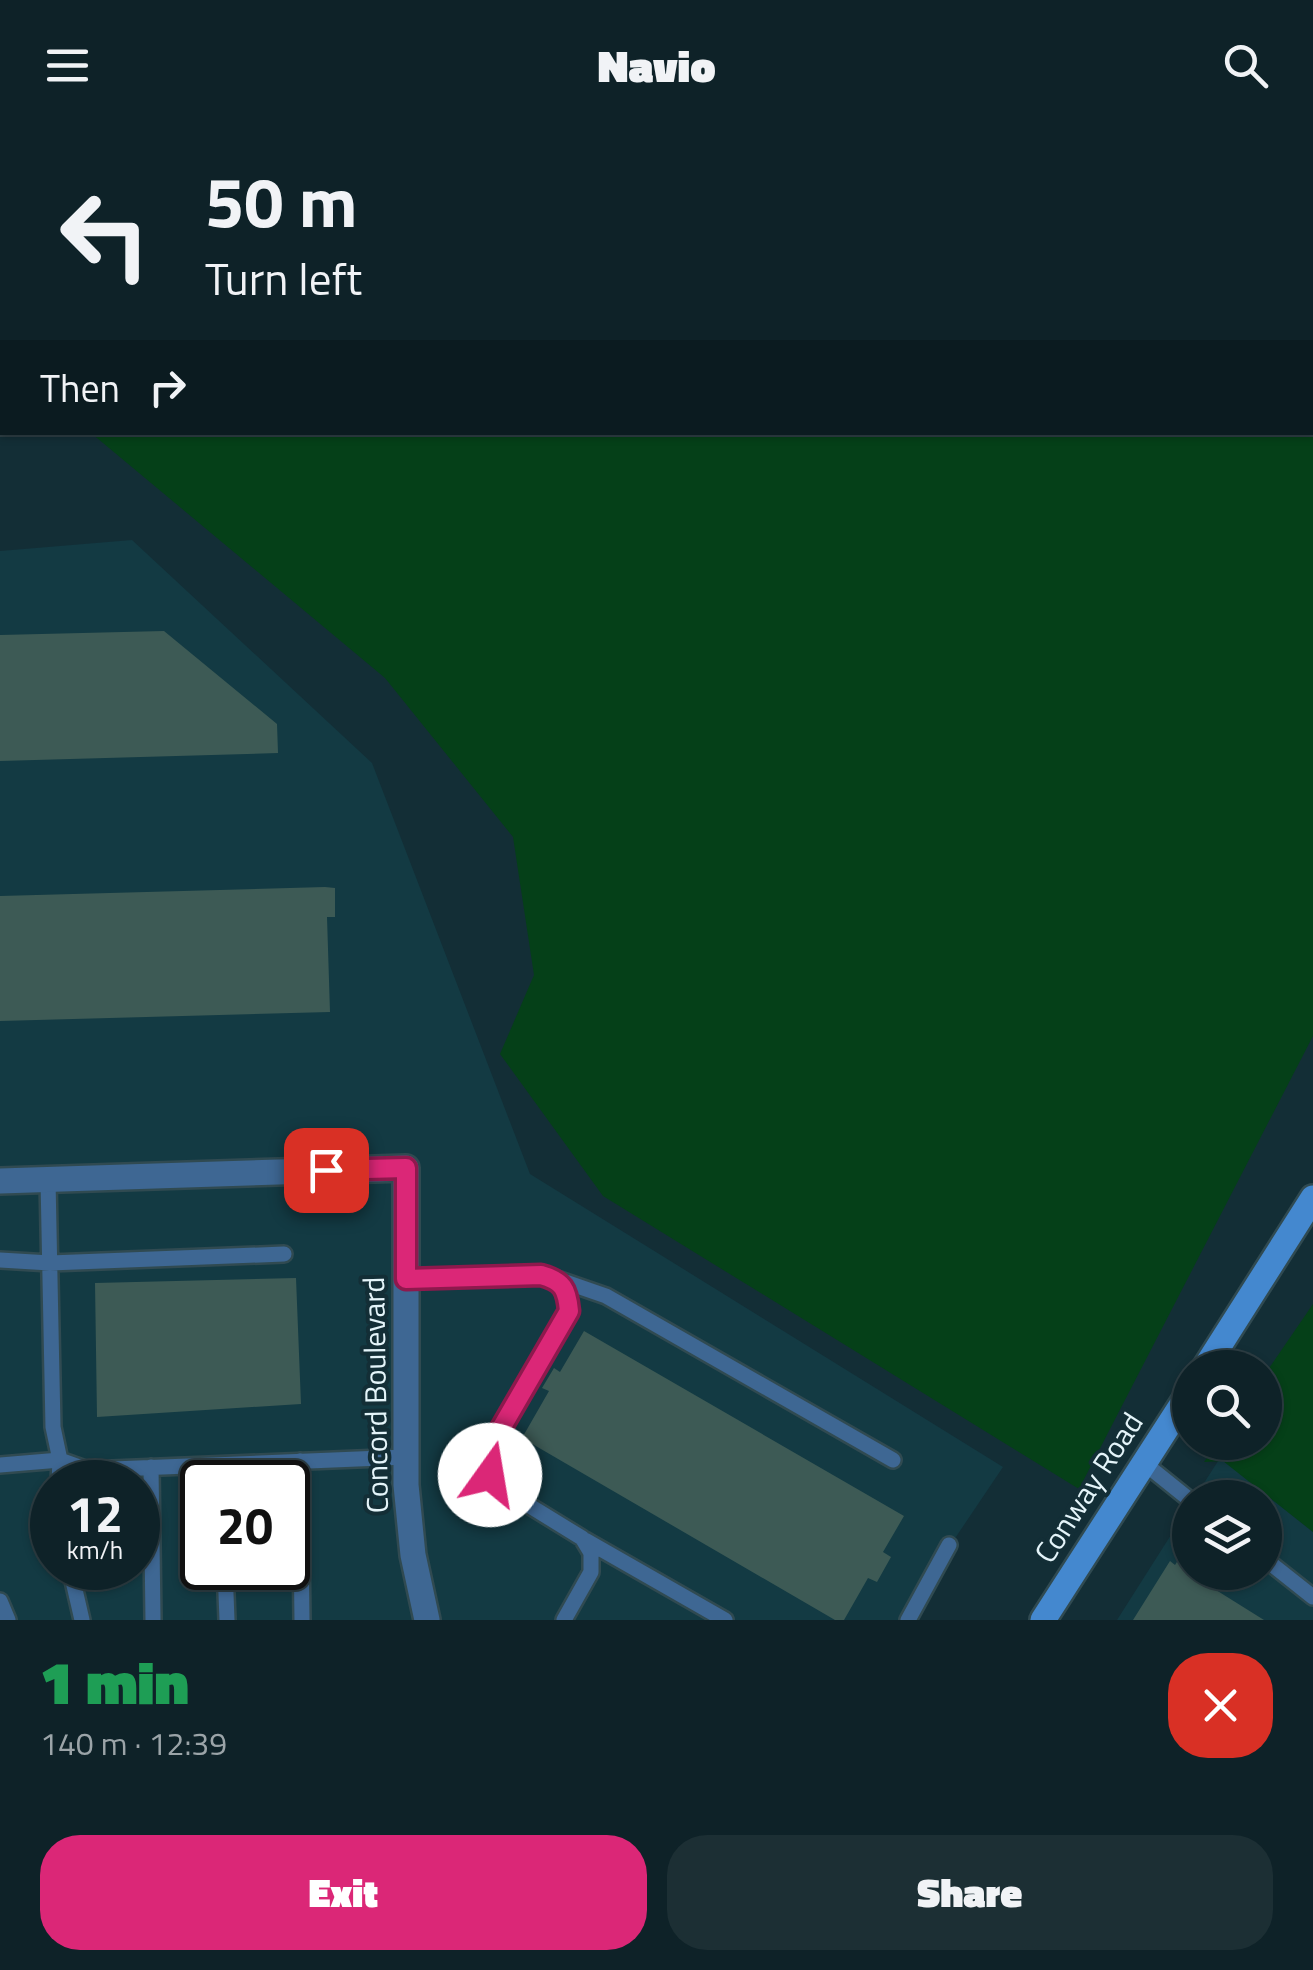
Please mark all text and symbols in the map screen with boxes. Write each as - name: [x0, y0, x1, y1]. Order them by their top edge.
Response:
- text: Navio: [597, 31, 716, 99]
- icon: menu: [40, 38, 95, 93]
- icon: search: [1218, 38, 1273, 93]
- text: 50 m: [205, 148, 358, 254]
- icon: left: [40, 170, 170, 300]
- text: Turn left: [205, 244, 362, 312]
- text: Then: [40, 359, 120, 417]
- icon: right: [140, 360, 195, 415]
- pin: [284, 1128, 369, 1213]
- icon: arrive: [299, 1143, 354, 1198]
- street label: Concord Boulevard: [350, 1276, 400, 1514]
- map controls: [1172, 1350, 1282, 1590]
- button: search: [1172, 1350, 1282, 1460]
- street label: Conway Road: [1022, 1403, 1154, 1572]
- position arrow: [438, 1423, 542, 1527]
- speed limit sign: 20: [180, 1460, 310, 1590]
- text: 12: [67, 1475, 123, 1551]
- button: layers: [1172, 1480, 1282, 1590]
- text: km/h: [67, 1531, 123, 1569]
- text: 1 min: [40, 1636, 189, 1727]
- button: close: [1168, 1653, 1273, 1758]
- text: 140 m · 12:39: [40, 1719, 227, 1767]
- button: Exit: [40, 1835, 647, 1950]
- button: Share: [667, 1835, 1273, 1950]

